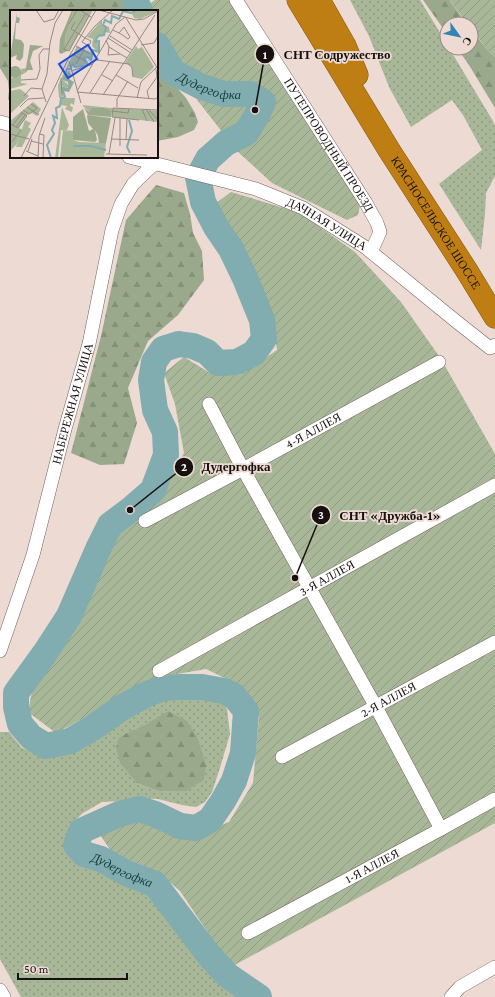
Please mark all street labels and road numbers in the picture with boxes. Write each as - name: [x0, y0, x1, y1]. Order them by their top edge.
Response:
- street label: ПУТЕПРОВОДНЫЙ ПРОЕЗД: [281, 76, 376, 214]
- street label: КРАСНОСЕЛЬСКОЕ ШОССЕ: [388, 154, 483, 292]
- street label: ДАЧНАЯ УЛИЦА: [284, 195, 370, 254]
- street label: НАБЕРЕЖНАЯ УЛИЦА: [49, 341, 96, 466]
- street label: 4-Я АЛЛЕЯ: [283, 410, 343, 451]
- street label: 3-Я АЛЛЕЯ: [297, 557, 357, 599]
- street label: 2-Я АЛЛЕЯ: [358, 679, 418, 720]
- street label: 1-Я АЛЛЕЯ: [343, 846, 401, 886]

